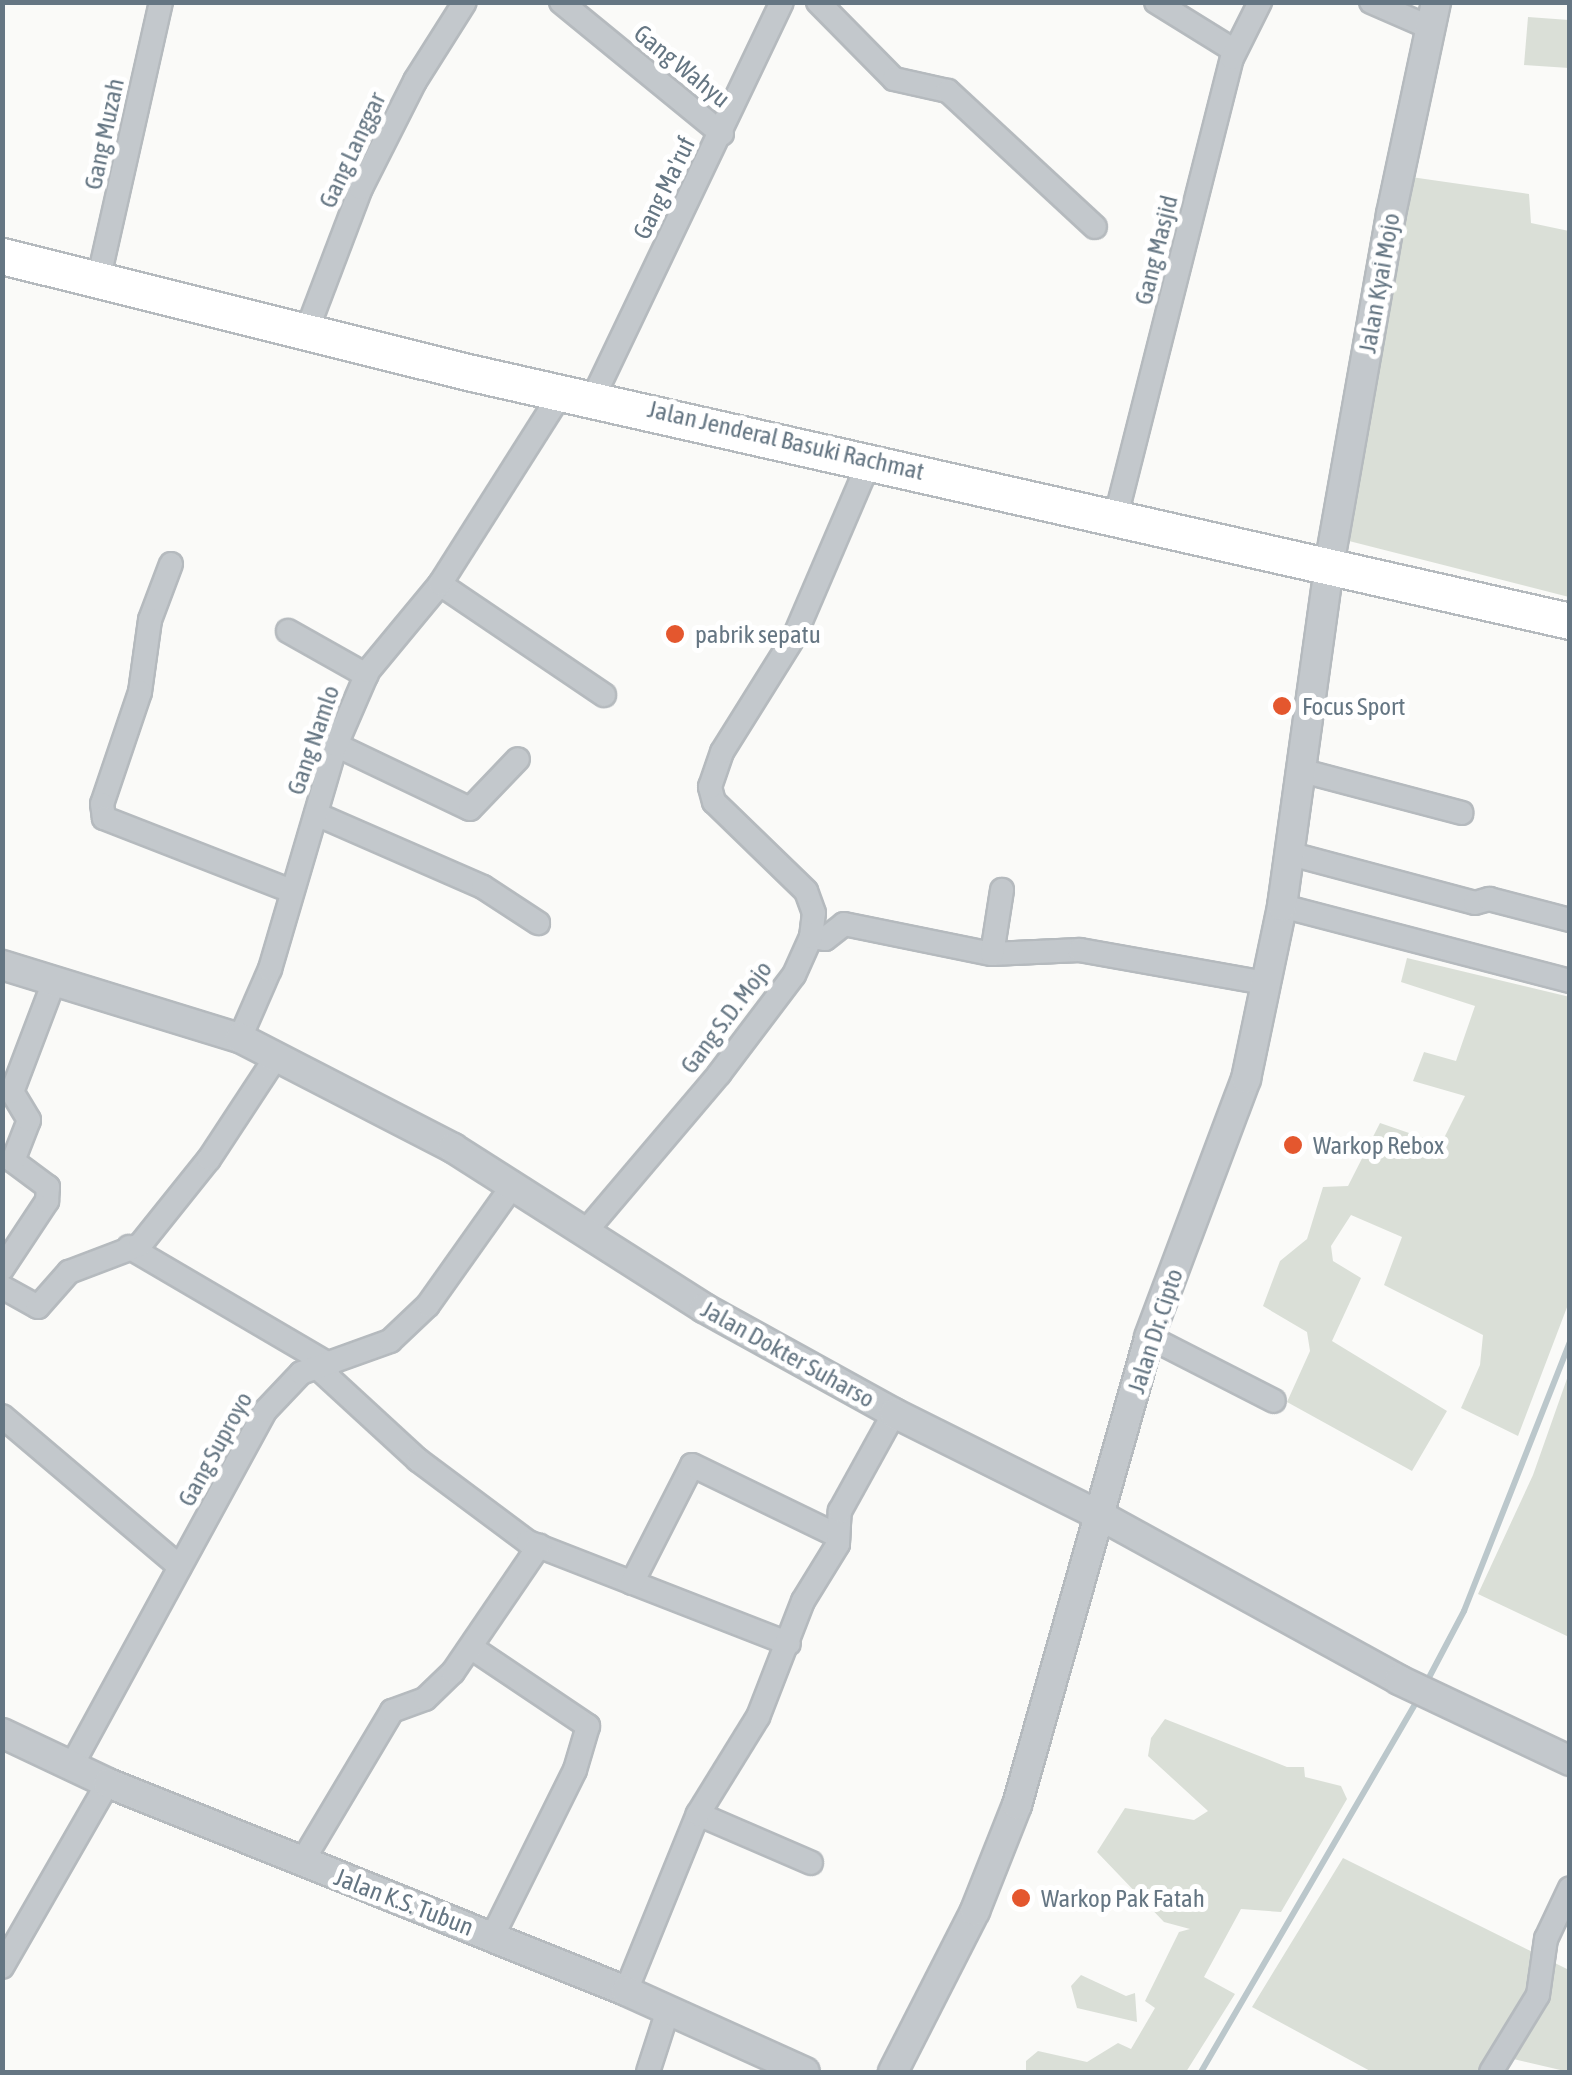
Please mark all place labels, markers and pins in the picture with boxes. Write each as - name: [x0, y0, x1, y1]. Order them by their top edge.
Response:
- place label: pabrik sepatu: [695, 619, 821, 649]
- marker: pabrik sepatu: [664, 623, 686, 645]
- place label: Focus Sport: [1302, 691, 1405, 721]
- marker: Focus Sport: [1271, 695, 1293, 717]
- place label: Warkop Rebox: [1313, 1130, 1444, 1160]
- marker: Warkop Rebox: [1282, 1134, 1304, 1156]
- place label: Warkop Pak Fatah: [1041, 1883, 1205, 1913]
- marker: Warkop Pak Fatah: [1010, 1887, 1032, 1909]

